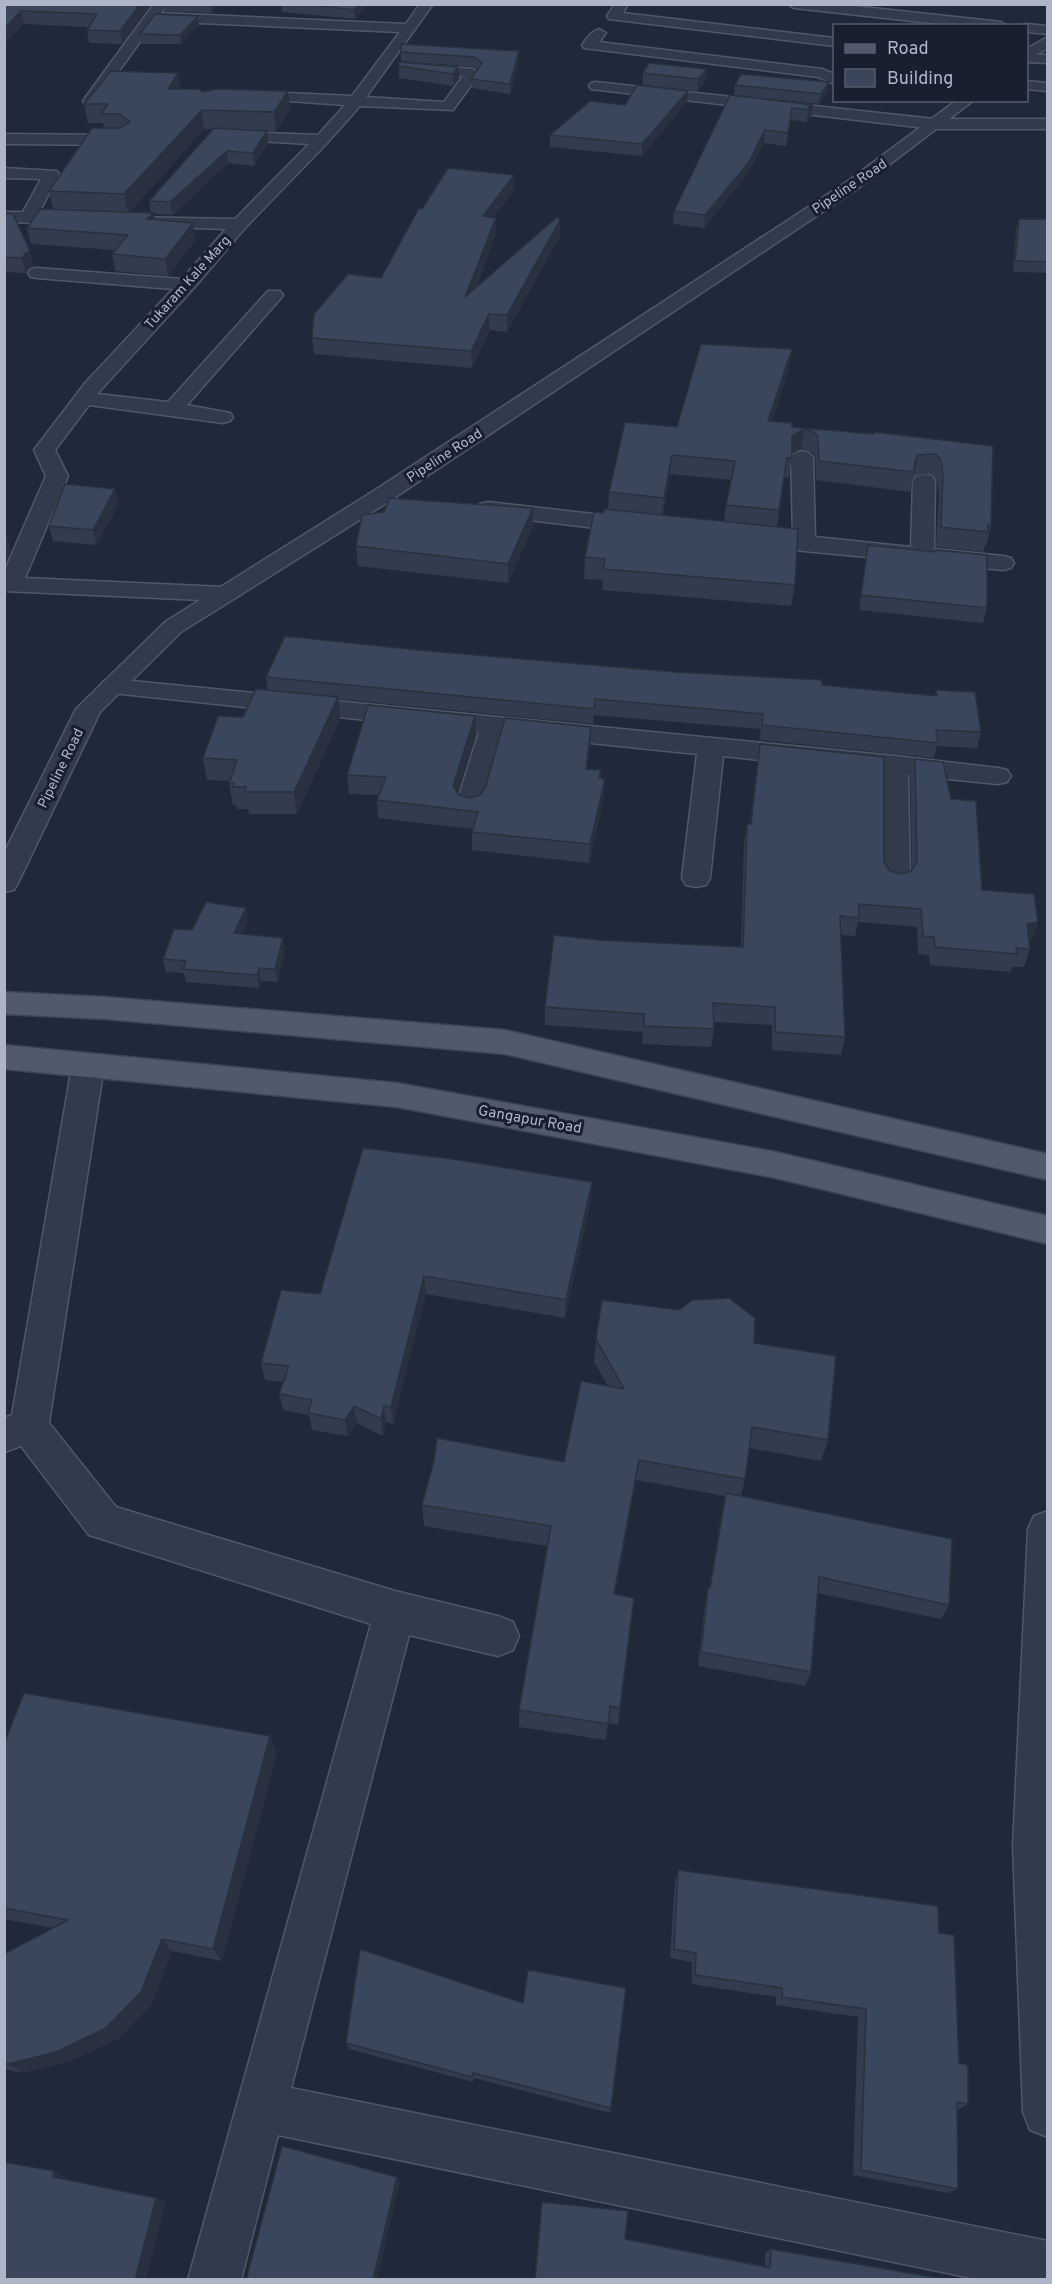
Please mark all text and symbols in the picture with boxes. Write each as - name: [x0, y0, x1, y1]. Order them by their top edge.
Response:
- legend: [833, 24, 1028, 102]
- text: Road: [887, 38, 929, 61]
- text: Building: [887, 68, 953, 91]
- street label: Pipeline Road: [809, 156, 890, 219]
- street label: Tukaram Kale Marg: [142, 233, 235, 333]
- street label: Pipeline Road: [404, 426, 486, 487]
- street label: Pipeline Road: [35, 726, 88, 811]
- street label: Gangapur Road: [476, 1102, 583, 1139]

